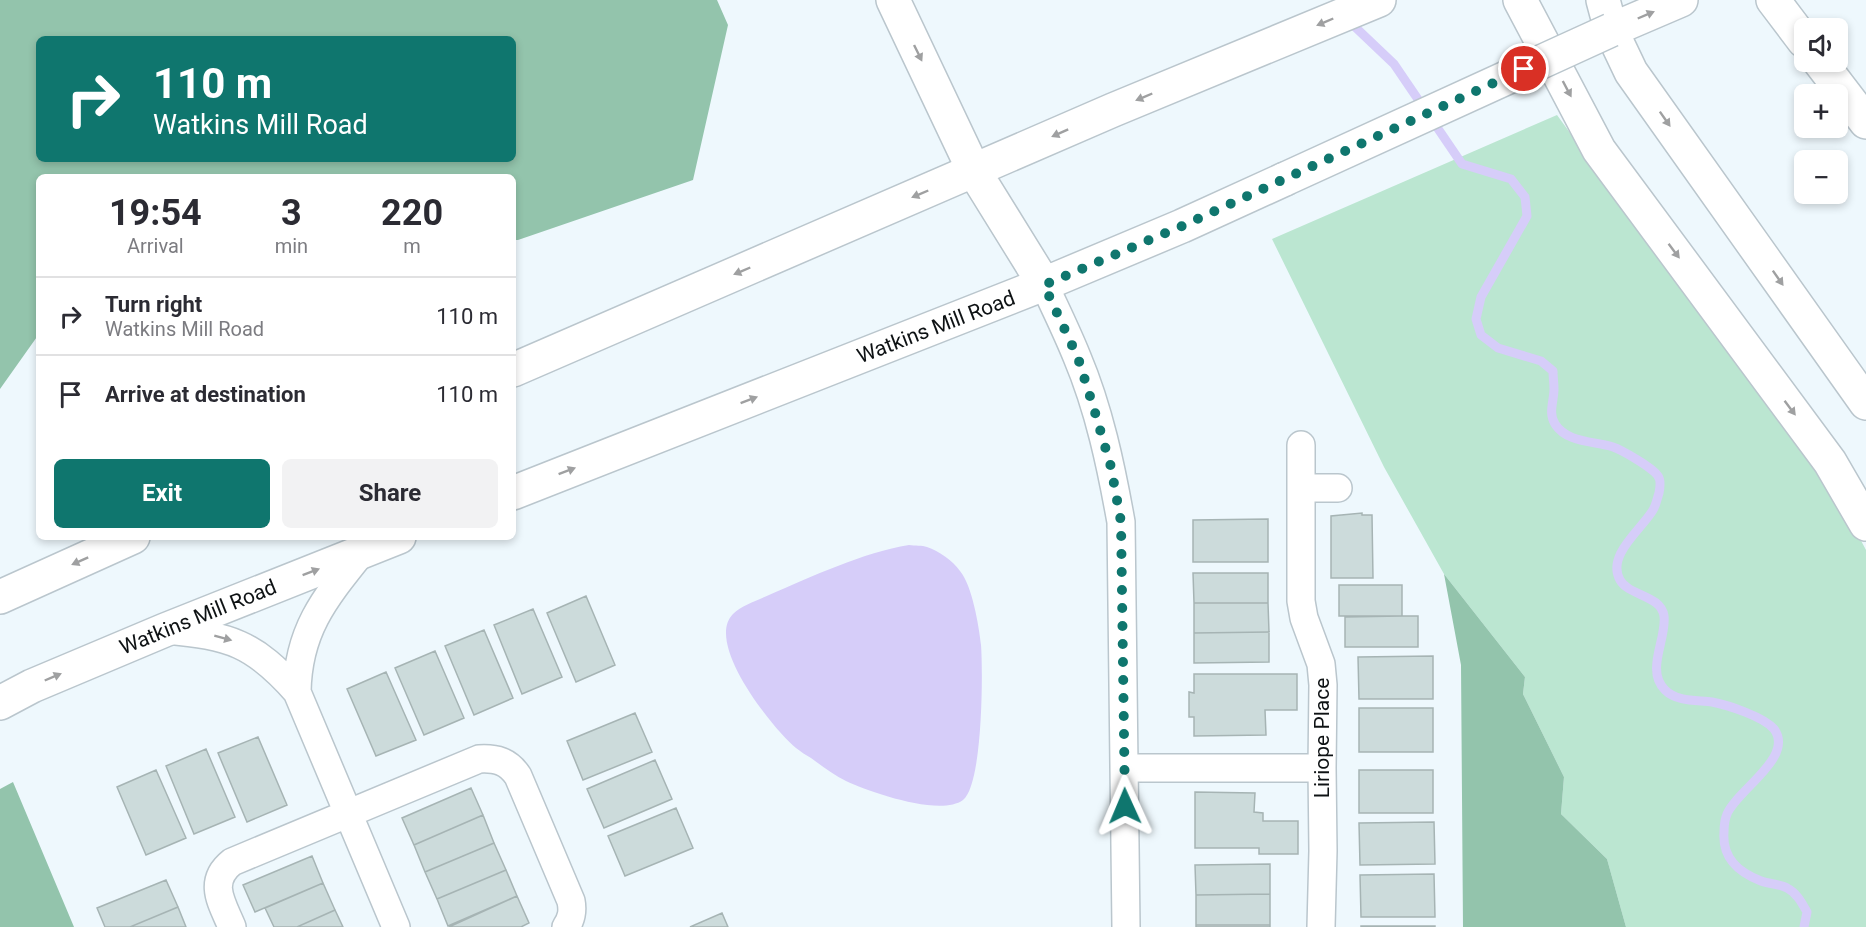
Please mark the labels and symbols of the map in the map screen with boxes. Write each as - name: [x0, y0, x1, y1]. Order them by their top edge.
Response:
- one-way arrow: [1637, 10, 1655, 19]
- one-way arrow: [1315, 17, 1333, 27]
- pin: [1498, 43, 1549, 94]
- one-way arrow: [913, 44, 922, 61]
- one-way arrow: [1562, 81, 1572, 98]
- one-way arrow: [1135, 92, 1153, 102]
- one-way arrow: [1658, 112, 1670, 127]
- one-way arrow: [1051, 129, 1068, 138]
- one-way arrow: [911, 189, 929, 199]
- one-way arrow: [1668, 243, 1680, 259]
- one-way arrow: [732, 266, 750, 276]
- one-way arrow: [1771, 271, 1783, 286]
- street label: Watkins Mill Road: [854, 286, 1018, 368]
- one-way arrow: [740, 395, 758, 404]
- one-way arrow: [1784, 399, 1796, 415]
- one-way arrow: [559, 466, 577, 476]
- one-way arrow: [71, 557, 88, 566]
- one-way arrow: [302, 567, 320, 576]
- street label: Watkins Mill Road: [116, 575, 280, 659]
- one-way arrow: [214, 634, 232, 643]
- one-way arrow: [44, 673, 61, 682]
- street label: Liriope Place: [1310, 678, 1334, 798]
- position arrow: [1093, 774, 1157, 838]

